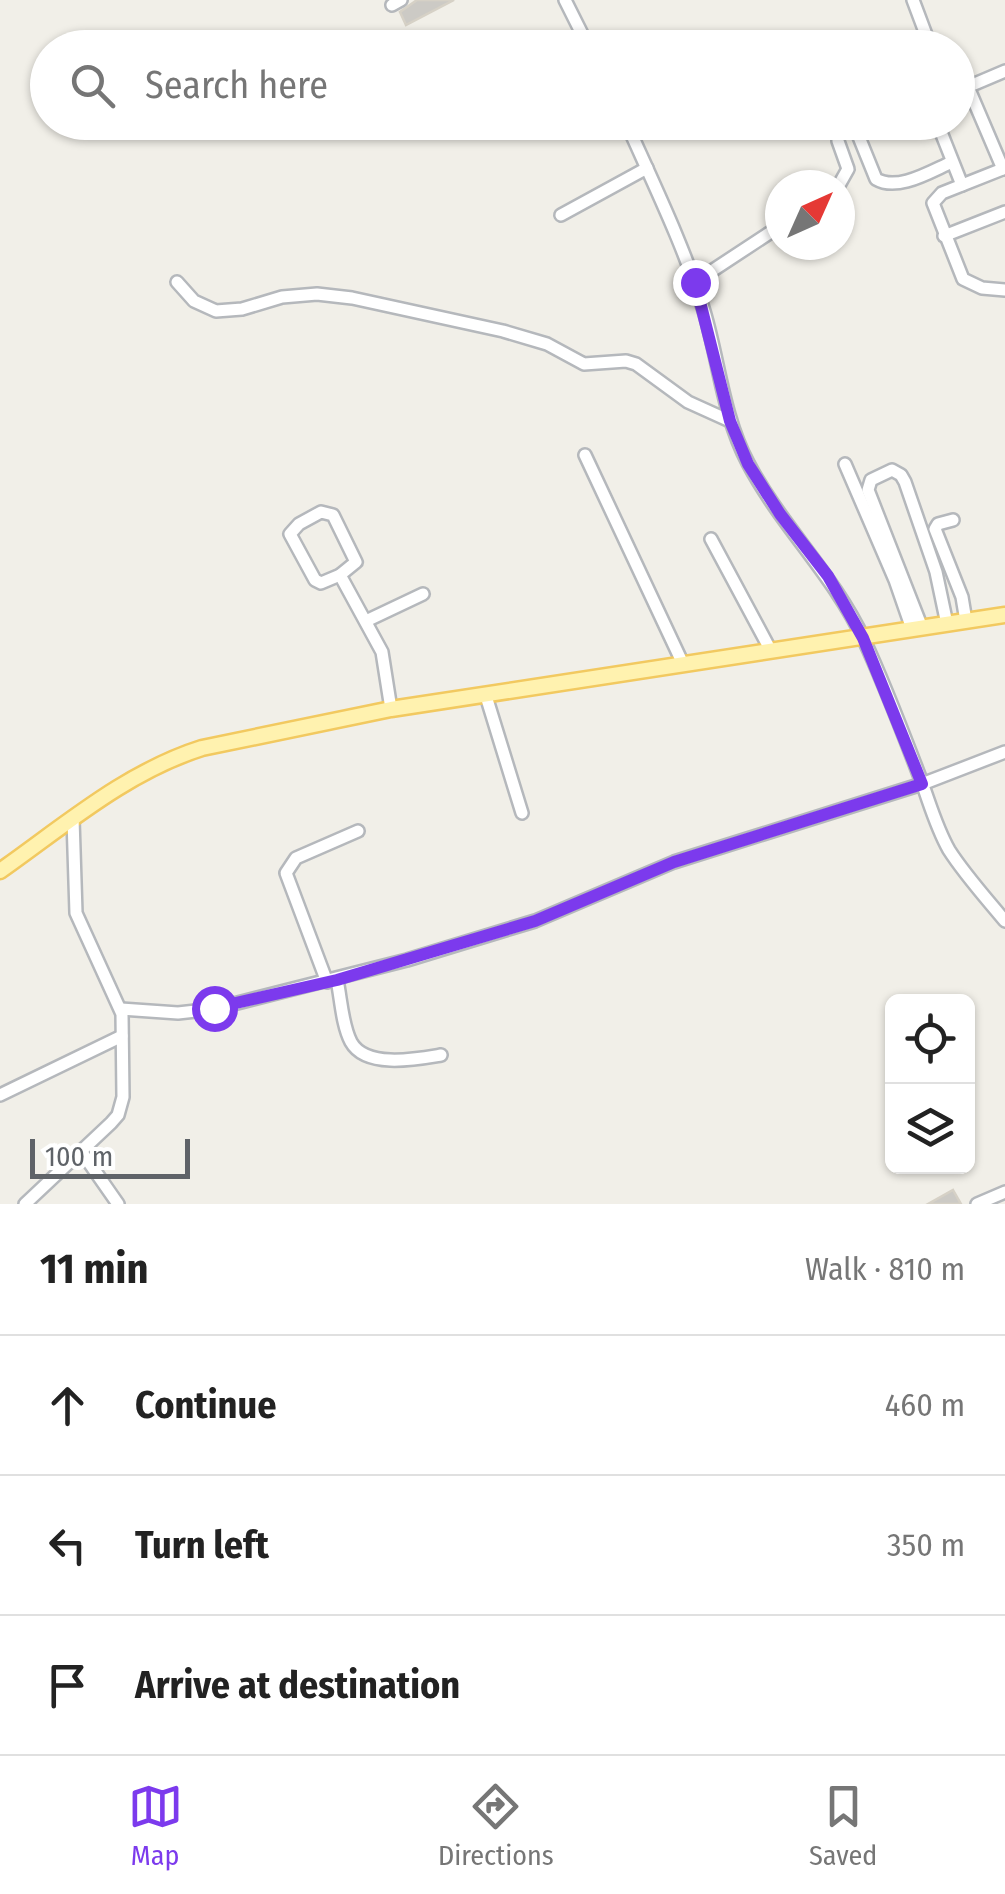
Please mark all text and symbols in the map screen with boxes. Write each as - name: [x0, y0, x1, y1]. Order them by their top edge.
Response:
- search box: [30, 30, 975, 140]
- icon: search: [65, 58, 120, 113]
- text: Search here: [145, 62, 328, 108]
- north arrow: [765, 170, 855, 260]
- route end: [673, 260, 719, 306]
- route start: [192, 986, 238, 1032]
- map controls: [885, 994, 975, 1174]
- button: locate: [885, 994, 975, 1084]
- button: layers: [885, 1084, 975, 1174]
- scale bar: [30, 1134, 190, 1178]
- text: 100 m: [45, 1140, 113, 1173]
- text: 11 min: [40, 1244, 148, 1294]
- text: Walk · 810 m: [805, 1250, 965, 1288]
- icon: ahead: [40, 1378, 95, 1433]
- text: Continue: [135, 1382, 276, 1428]
- text: 460 m: [885, 1386, 965, 1424]
- icon: left: [40, 1518, 95, 1573]
- text: Turn left: [135, 1522, 269, 1568]
- text: 350 m: [887, 1526, 965, 1564]
- icon: arrive: [40, 1658, 95, 1713]
- text: Arrive at destination: [135, 1662, 460, 1708]
- tab: Map: [128, 1779, 183, 1872]
- tab: Directions: [438, 1779, 554, 1872]
- tab: Saved: [809, 1779, 877, 1872]

